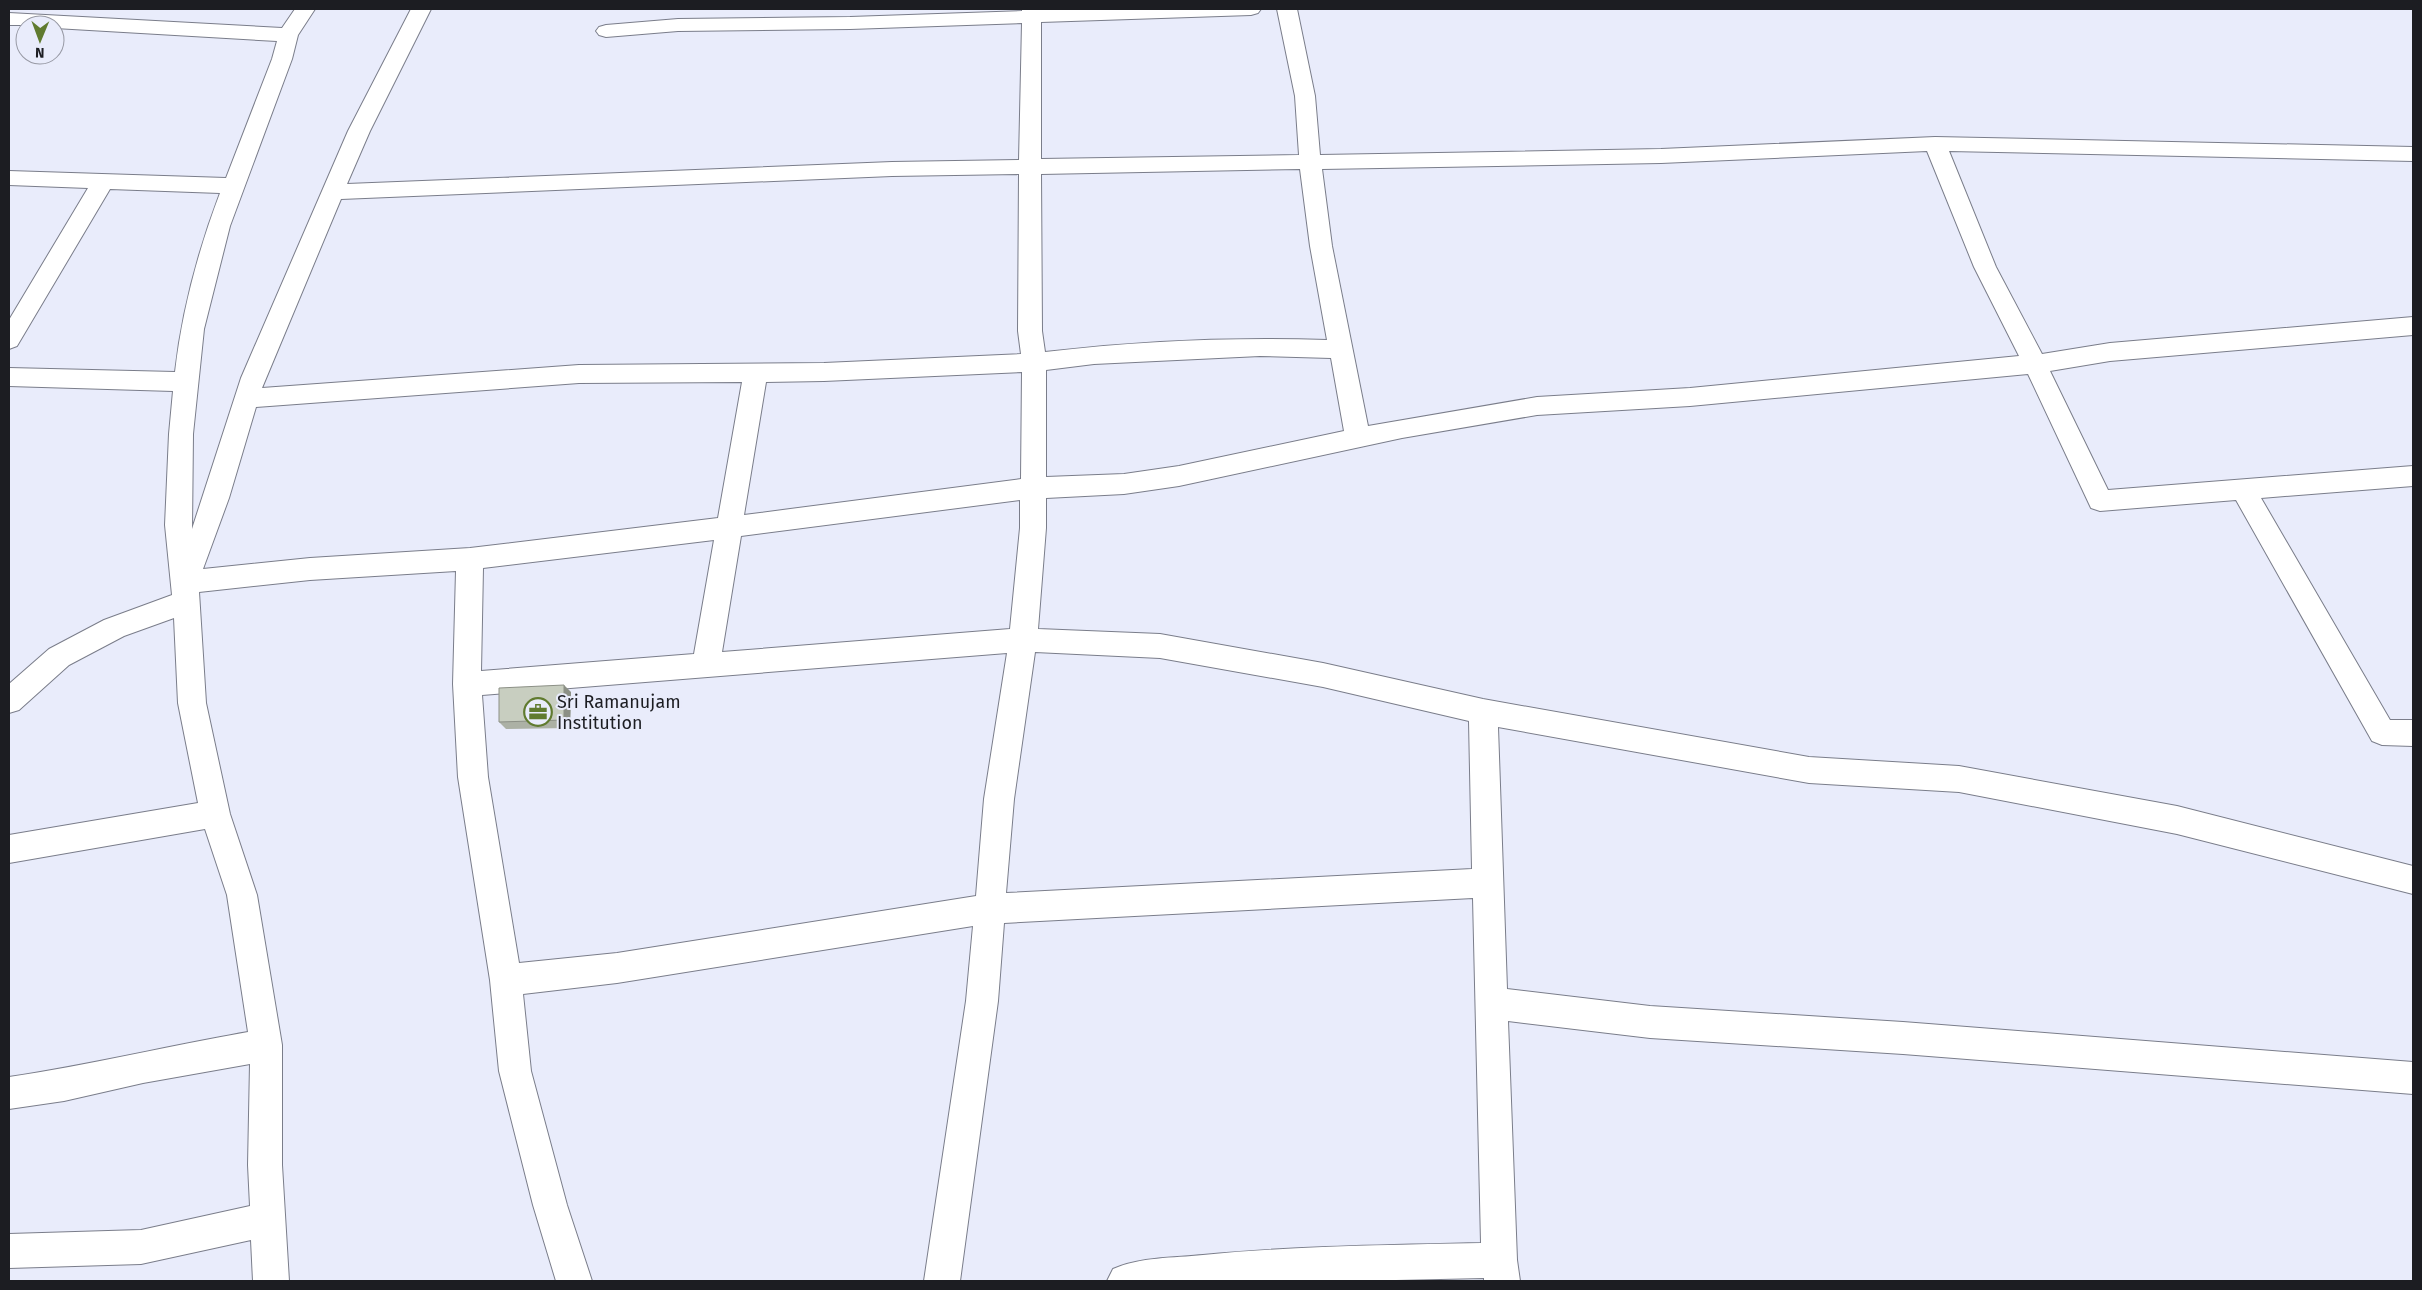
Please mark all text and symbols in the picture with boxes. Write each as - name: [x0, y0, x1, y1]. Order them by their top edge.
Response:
- north arrow: [15, 15, 65, 65]
- text: N: [35, 44, 45, 61]
- place label: Sri Ramanujam Institution: [557, 691, 681, 734]
- office icon: Sri Ramanujam Institution: [523, 697, 553, 727]

